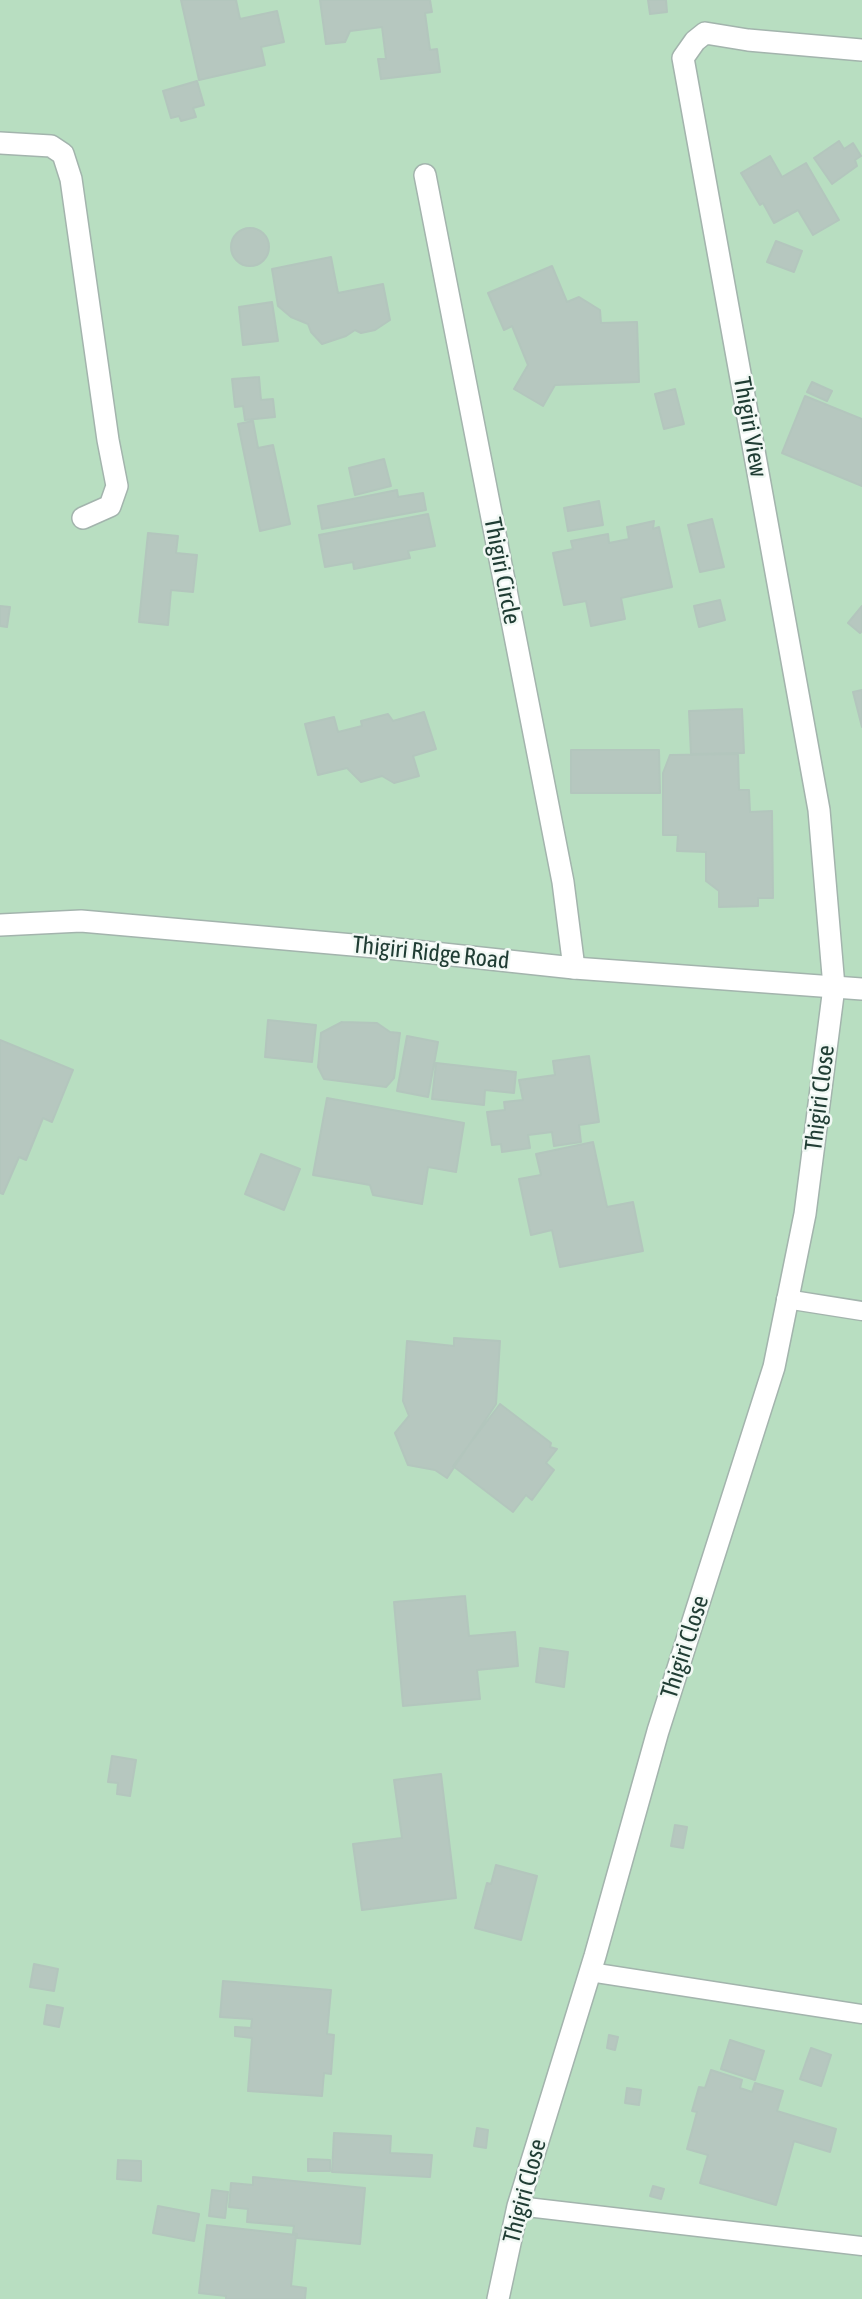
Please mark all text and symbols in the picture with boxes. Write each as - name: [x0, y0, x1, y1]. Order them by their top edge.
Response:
- street label: Thigiri View: [727, 375, 773, 479]
- street label: Thigiri Circle: [478, 515, 526, 627]
- street label: Thigiri Ridge Road: [351, 930, 511, 976]
- street label: Thigiri Close: [799, 1043, 841, 1153]
- street label: Thigiri Close: [655, 1592, 715, 1702]
- street label: Thigiri Close: [497, 2136, 553, 2246]

